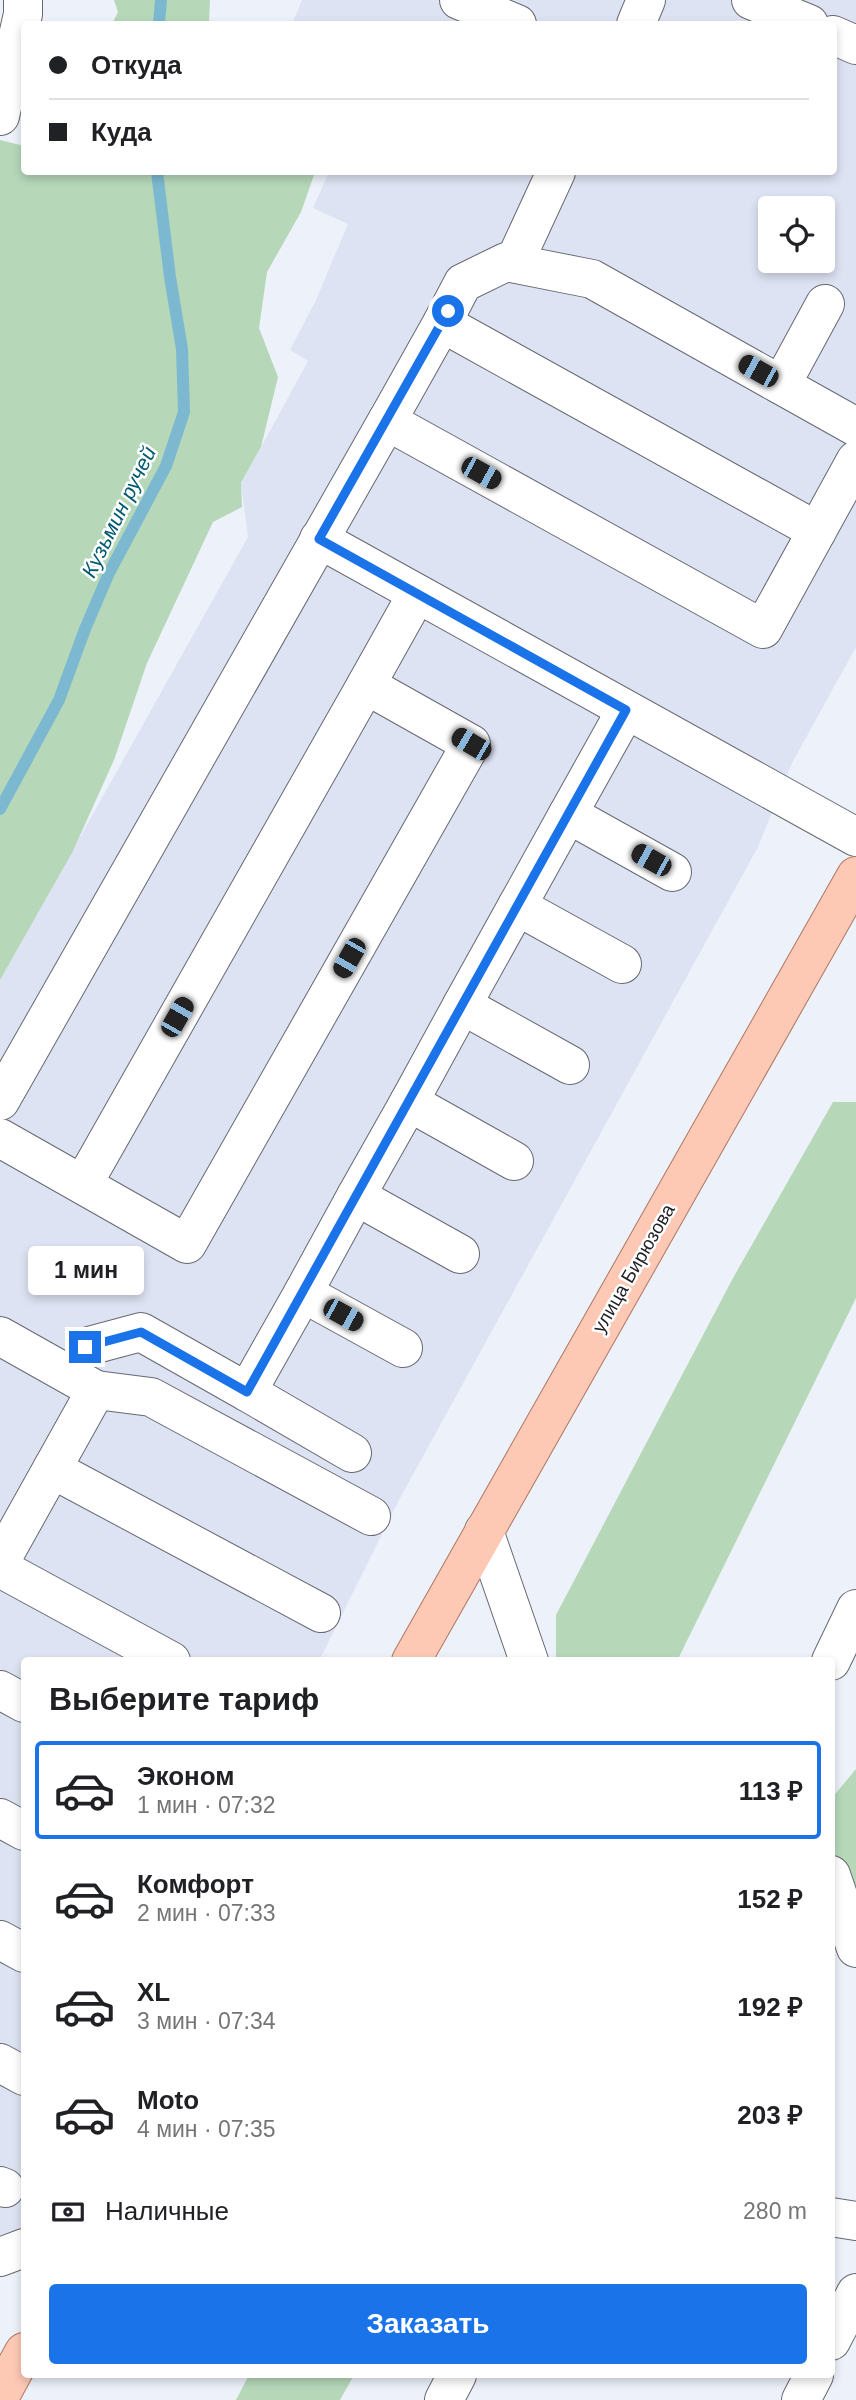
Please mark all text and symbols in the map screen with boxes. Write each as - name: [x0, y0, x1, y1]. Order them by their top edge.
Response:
- text: Откуда: [91, 50, 182, 80]
- text: Куда: [91, 117, 152, 147]
- map controls: [758, 196, 835, 273]
- button: locate: [758, 196, 835, 273]
- route start: [432, 295, 464, 327]
- car: [735, 352, 782, 390]
- water label: Кузьмин ручей: [77, 442, 160, 581]
- car: [458, 454, 505, 492]
- car: [448, 724, 495, 764]
- car: [628, 841, 675, 879]
- car: [330, 935, 369, 981]
- car: [158, 994, 197, 1040]
- street label: улица Бирюзова: [588, 1200, 679, 1336]
- callout: 1 мин: [27, 1246, 143, 1294]
- text: 1 мин: [54, 1257, 118, 1283]
- car: [320, 1296, 367, 1334]
- route end: [69, 1331, 101, 1363]
- text: Выберите тариф: [49, 1681, 319, 1717]
- icon: car: [53, 1759, 116, 1822]
- text: Эконом: [137, 1761, 235, 1791]
- text: 113 ₽: [739, 1776, 803, 1806]
- text: 1 мин · 07:32: [137, 1792, 276, 1818]
- icon: car: [53, 1867, 116, 1930]
- text: Комфорт: [137, 1869, 254, 1899]
- text: 152 ₽: [737, 1884, 803, 1914]
- text: 2 мин · 07:33: [137, 1900, 276, 1926]
- icon: car: [53, 1975, 116, 2038]
- text: XL: [137, 1977, 170, 2007]
- text: 192 ₽: [737, 1992, 803, 2022]
- text: 3 мин · 07:34: [137, 2008, 276, 2034]
- icon: car: [53, 2083, 116, 2146]
- text: Moto: [137, 2085, 199, 2115]
- text: 203 ₽: [737, 2100, 803, 2130]
- text: 4 мин · 07:35: [137, 2116, 276, 2142]
- icon: cash: [49, 2193, 87, 2231]
- text: Наличные: [105, 2196, 229, 2226]
- text: 280 m: [743, 2198, 807, 2224]
- button: Заказать: [49, 2284, 807, 2364]

